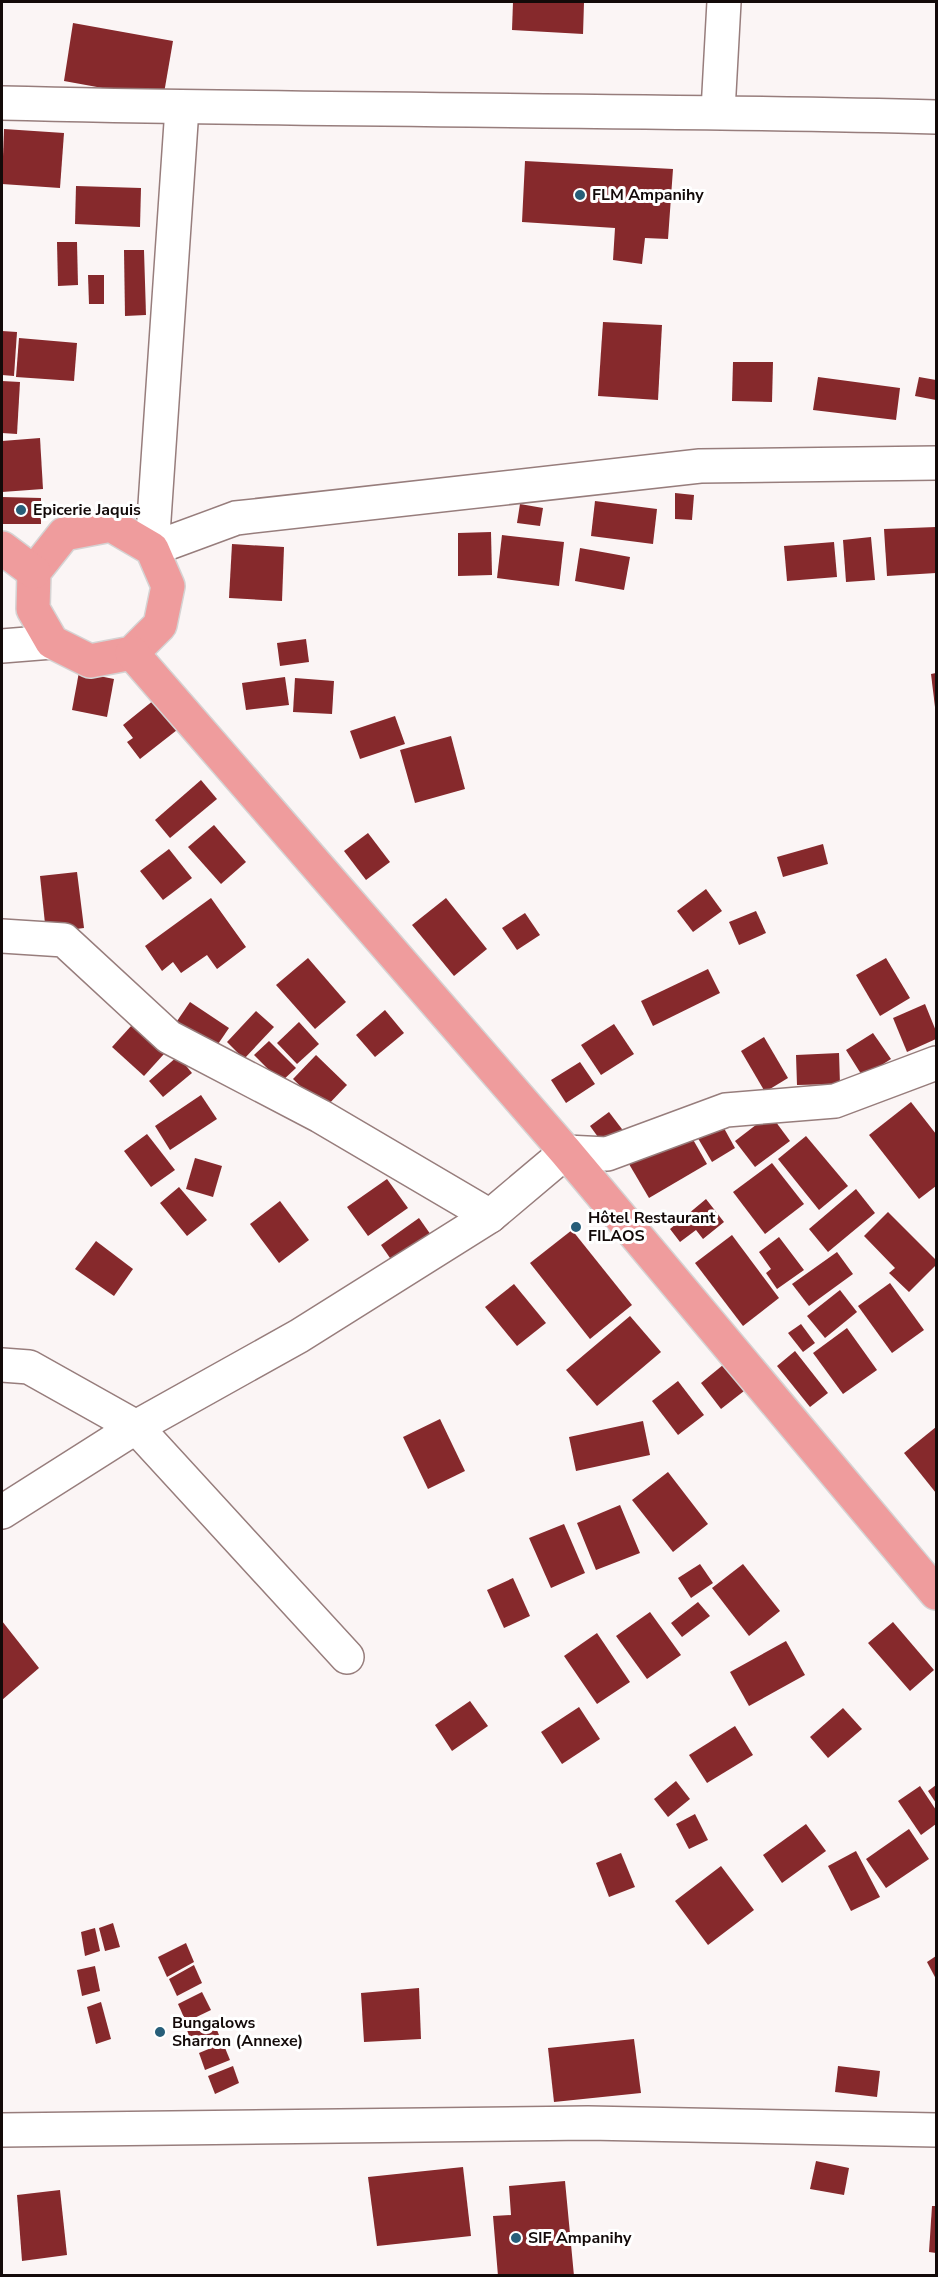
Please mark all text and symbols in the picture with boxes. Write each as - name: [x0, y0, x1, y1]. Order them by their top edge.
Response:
- place label: FLM Ampanihy: [592, 184, 704, 206]
- marker: FLM Ampanihy: [573, 188, 587, 202]
- place label: Epicerie Jaquis: [33, 499, 141, 521]
- marker: Epicerie Jaquis: [14, 503, 28, 517]
- place label: Hôtel Restaurant FILAOS: [588, 1207, 716, 1247]
- marker: Hôtel Restaurant FILAOS: [569, 1220, 583, 1234]
- place label: Bungalows Sharron (Annexe): [172, 2012, 303, 2052]
- marker: Bungalows Sharron (Annexe): [153, 2025, 167, 2039]
- place label: SIF Ampanihy: [528, 2227, 632, 2249]
- marker: SIF Ampanihy: [509, 2231, 523, 2245]

